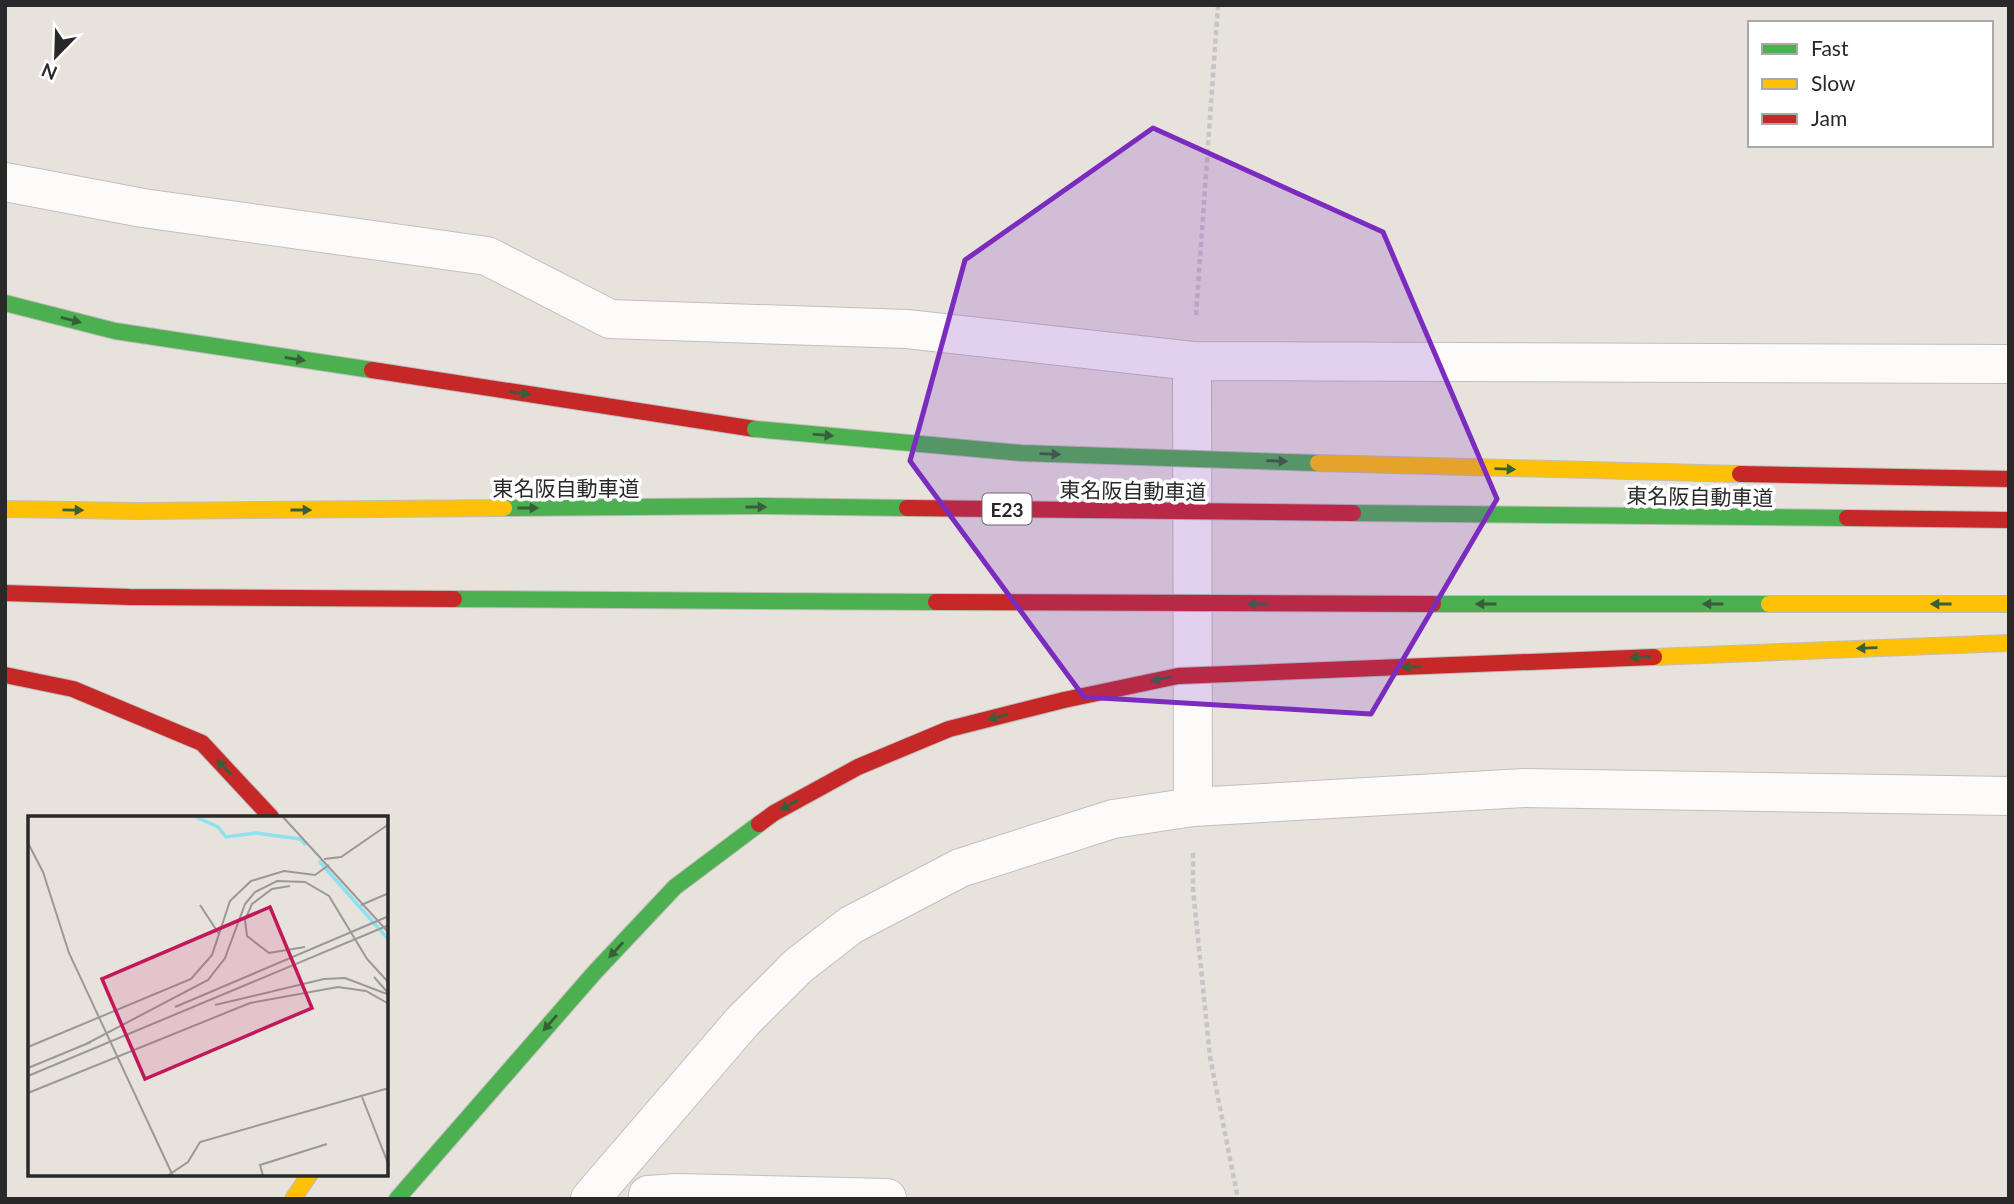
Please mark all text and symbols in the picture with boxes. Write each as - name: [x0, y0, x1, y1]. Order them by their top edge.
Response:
- north arrow: [21, 21, 91, 91]
- legend: [1748, 21, 1993, 147]
- text: Fast: [1811, 35, 1849, 60]
- text: N: [38, 59, 60, 86]
- text: Slow: [1811, 70, 1856, 95]
- text: Jam: [1811, 105, 1847, 130]
- one-way arrow: [61, 315, 83, 326]
- one-way arrow: [285, 353, 307, 364]
- one-way arrow: [509, 388, 531, 399]
- one-way arrow: [812, 430, 834, 441]
- one-way arrow: [1039, 448, 1061, 459]
- one-way arrow: [1267, 455, 1289, 467]
- one-way arrow: [1494, 463, 1516, 474]
- street label: 東名阪自動車道: [493, 475, 640, 500]
- street label: 東名阪自動車道: [1059, 476, 1207, 504]
- street label: 東名阪自動車道: [1626, 482, 1774, 510]
- road number: E23: [982, 494, 1032, 524]
- one-way arrow: [745, 501, 767, 513]
- one-way arrow: [518, 502, 540, 514]
- one-way arrow: [63, 504, 85, 516]
- one-way arrow: [290, 504, 312, 515]
- one-way arrow: [1247, 598, 1269, 610]
- one-way arrow: [1474, 598, 1496, 610]
- one-way arrow: [1702, 598, 1724, 610]
- one-way arrow: [1929, 598, 1951, 610]
- one-way arrow: [1856, 643, 1878, 654]
- one-way arrow: [1629, 652, 1651, 663]
- one-way arrow: [1401, 661, 1423, 672]
- one-way arrow: [1150, 674, 1172, 685]
- one-way arrow: [987, 712, 1009, 723]
- one-way arrow: [217, 759, 233, 776]
- one-way arrow: [780, 799, 799, 811]
- inset map: [28, 816, 388, 1176]
- one-way arrow: [608, 941, 624, 958]
- one-way arrow: [543, 1015, 558, 1032]

